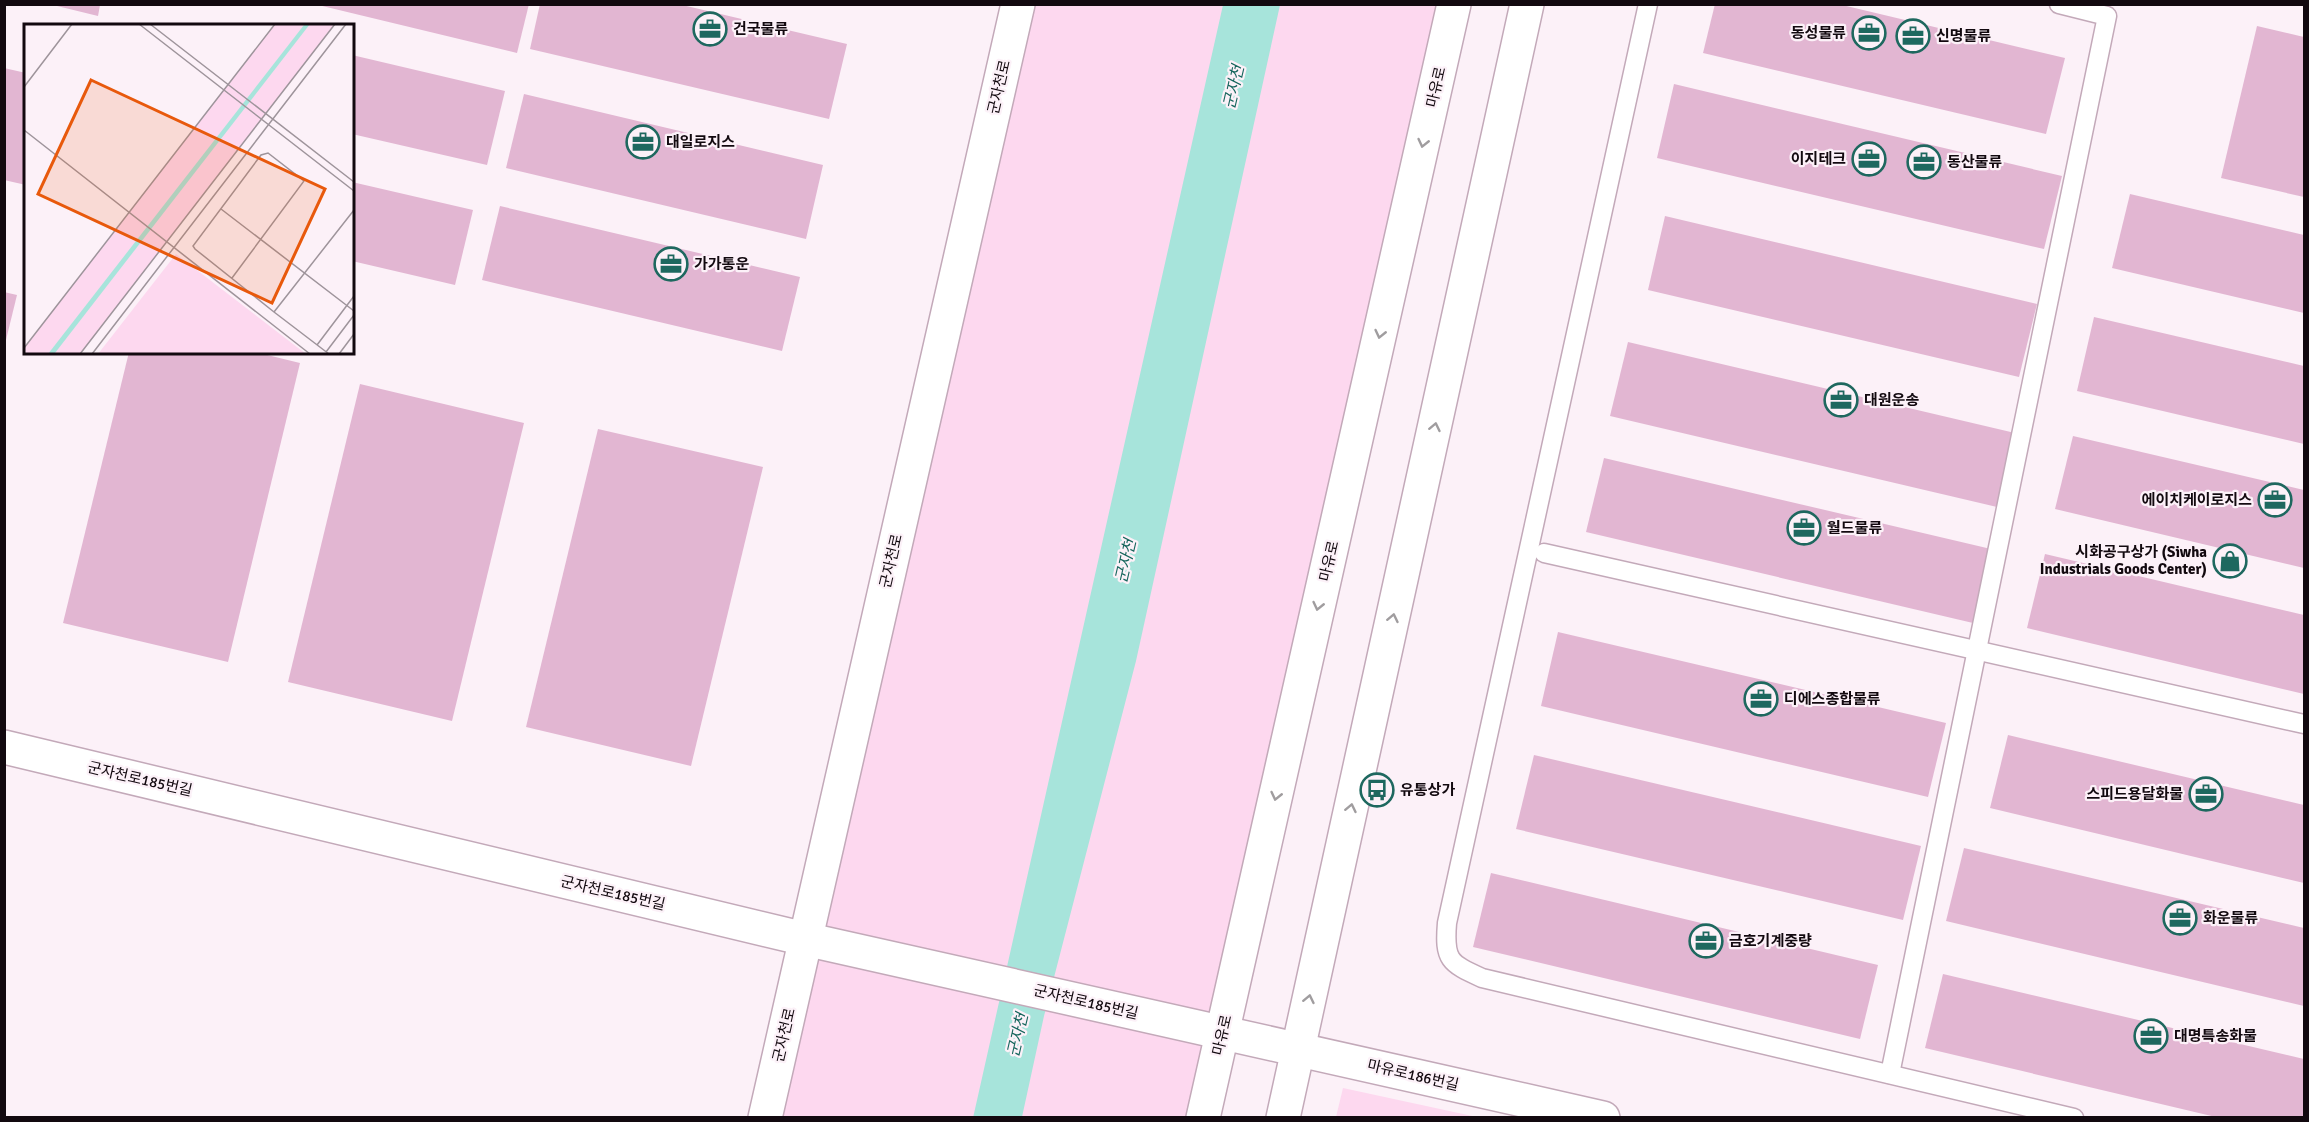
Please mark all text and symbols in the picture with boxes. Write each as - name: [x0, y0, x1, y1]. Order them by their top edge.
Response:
- office icon: 건국물류: [692, 11, 728, 47]
- office icon: 동성물류: [1851, 15, 1887, 51]
- office icon: 신명물류: [1895, 18, 1931, 54]
- place label: 건국물류: [733, 20, 788, 38]
- inset map: [24, 24, 354, 354]
- place label: 동성물류: [1791, 24, 1846, 42]
- place label: 신명물류: [1936, 27, 1991, 45]
- street label: 군자천로: [984, 58, 1014, 116]
- water label: 군자천: [1219, 61, 1249, 111]
- street label: 마유로: [1423, 65, 1449, 109]
- office icon: 대일로지스: [625, 124, 661, 160]
- place label: 대일로지스: [666, 133, 735, 151]
- one-way arrow: [1417, 138, 1430, 148]
- office icon: 이지테크: [1851, 141, 1887, 177]
- office icon: 동산물류: [1906, 144, 1942, 180]
- place label: 이지테크: [1791, 150, 1846, 168]
- place label: 동산물류: [1947, 153, 2002, 171]
- office icon: 가가통운: [653, 246, 689, 282]
- place label: 가가통운: [694, 255, 749, 273]
- one-way arrow: [1374, 328, 1387, 338]
- office icon: 대원운송: [1823, 382, 1859, 418]
- place label: 대원운송: [1864, 391, 1919, 409]
- one-way arrow: [1427, 423, 1440, 433]
- office icon: 에이치케이로지스: [2257, 482, 2293, 518]
- place label: 에이치케이로지스: [2142, 491, 2252, 509]
- office icon: 월드물류: [1786, 510, 1822, 546]
- place label: 월드물류: [1827, 519, 1882, 537]
- street label: 군자천로: [876, 532, 906, 590]
- water label: 군자천: [1111, 535, 1141, 585]
- street label: 마유로: [1316, 539, 1342, 583]
- place label: 시화공구상가 (Siwha Industrials Goods Center): [2040, 543, 2207, 578]
- shop icon: 시화공구상가 (Siwha Industrials Goods Center): [2212, 543, 2248, 579]
- one-way arrow: [1313, 601, 1326, 611]
- one-way arrow: [1386, 613, 1399, 623]
- office icon: 디에스종합물류: [1743, 681, 1779, 717]
- place label: 디에스종합물류: [1784, 690, 1881, 708]
- street label: 군자천로185번길: [86, 758, 194, 800]
- bus stop icon: 유통상가: [1359, 772, 1395, 808]
- office icon: 스피드용달화물: [2188, 776, 2224, 812]
- place label: 유통상가: [1400, 781, 1455, 799]
- place label: 스피드용달화물: [2086, 785, 2183, 803]
- one-way arrow: [1270, 791, 1283, 801]
- one-way arrow: [1344, 804, 1357, 814]
- street label: 군자천로185번길: [559, 872, 667, 914]
- office icon: 화운물류: [2162, 900, 2198, 936]
- place label: 화운물류: [2203, 909, 2258, 927]
- office icon: 금호기계중량: [1688, 923, 1724, 959]
- place label: 금호기계중량: [1729, 932, 1812, 950]
- street label: 군자천로185번길: [1032, 981, 1140, 1023]
- one-way arrow: [1302, 994, 1315, 1004]
- street label: 군자천로: [769, 1006, 799, 1064]
- water label: 군자천: [1003, 1009, 1033, 1059]
- street label: 마유로: [1209, 1013, 1235, 1057]
- office icon: 대명특송화물: [2133, 1018, 2169, 1054]
- place label: 대명특송화물: [2174, 1027, 2257, 1045]
- street label: 마유로186번길: [1366, 1056, 1460, 1094]

